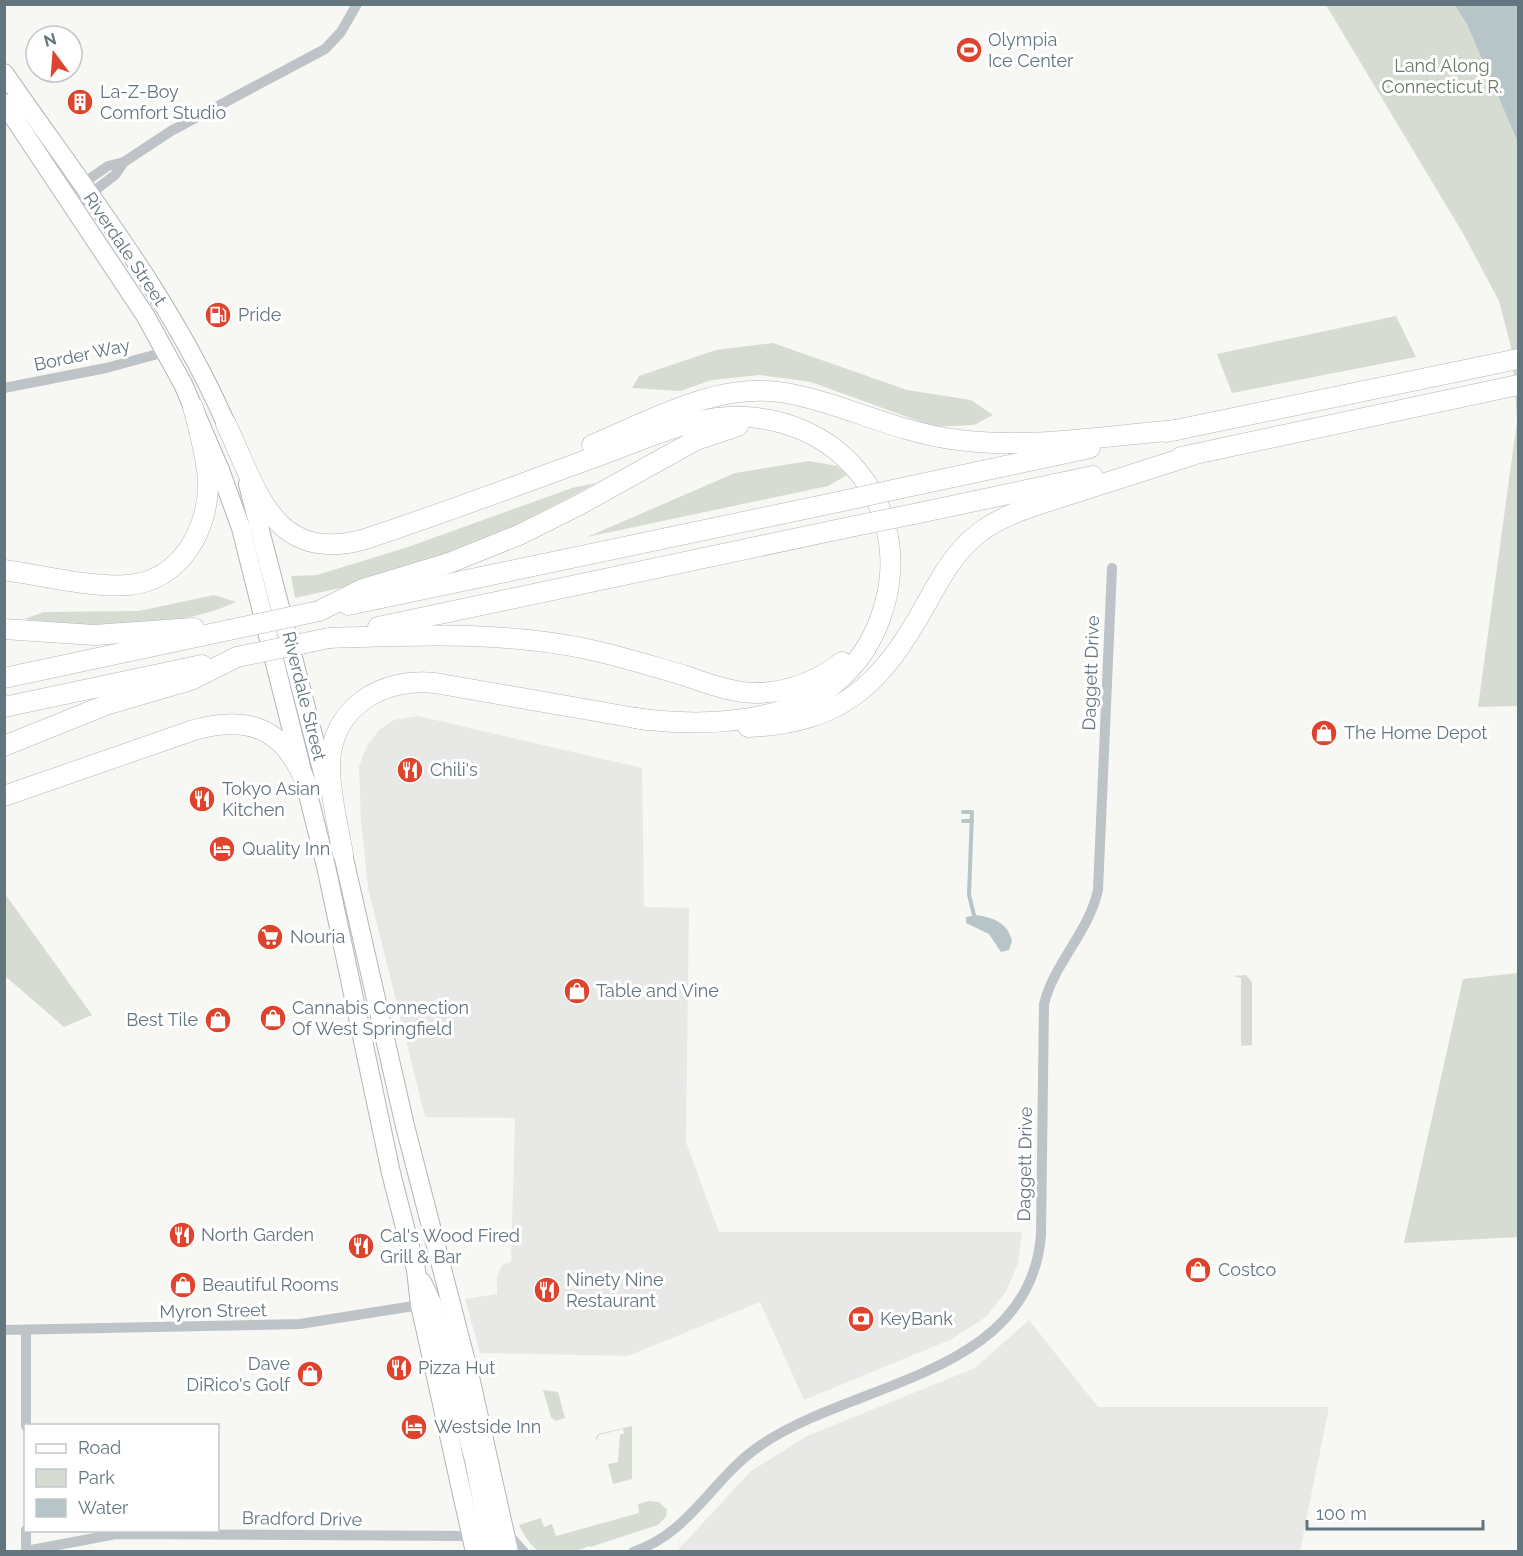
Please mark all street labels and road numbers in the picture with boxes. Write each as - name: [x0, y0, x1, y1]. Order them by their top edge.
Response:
- street label: Riverdale Street: [80, 188, 171, 309]
- street label: Border Way: [32, 334, 132, 375]
- street label: Daggett Drive: [1078, 615, 1103, 731]
- street label: Riverdale Street: [278, 629, 331, 763]
- street label: Daggett Drive: [1013, 1106, 1036, 1222]
- street label: Myron Street: [159, 1299, 267, 1322]
- street label: Bradford Drive: [242, 1507, 363, 1530]

